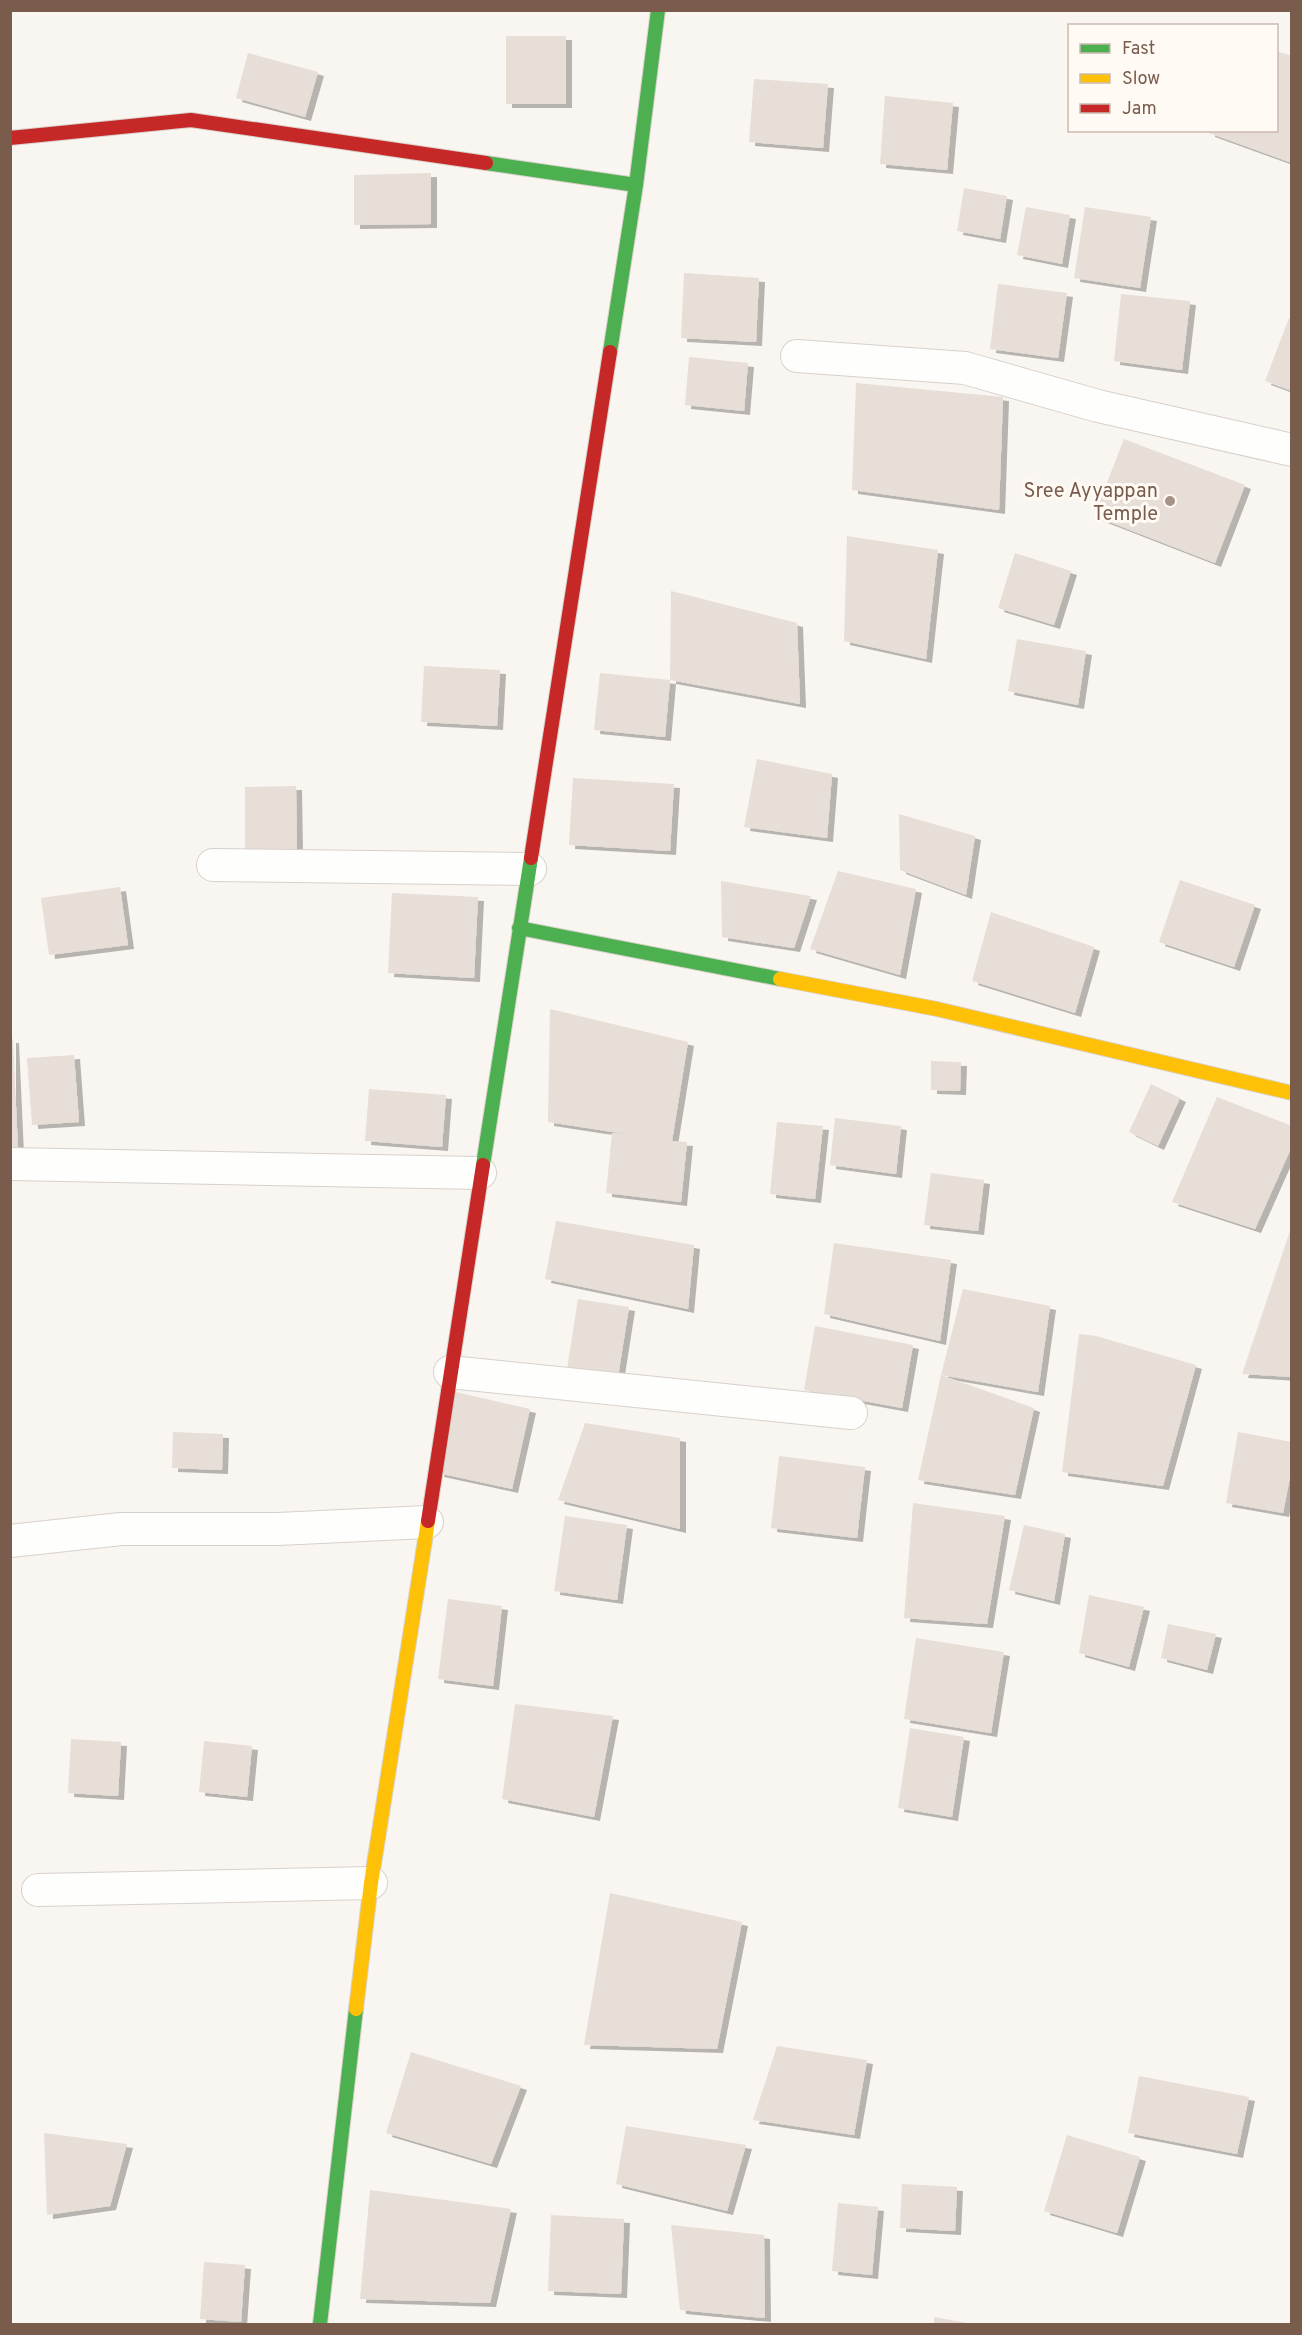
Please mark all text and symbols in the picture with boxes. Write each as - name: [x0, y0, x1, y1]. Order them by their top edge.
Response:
- legend: [1068, 24, 1278, 132]
- text: Fast: [1122, 38, 1155, 61]
- text: Slow: [1122, 68, 1160, 91]
- text: Jam: [1122, 98, 1157, 121]
- place label: Sree Ayyappan Temple: [1023, 479, 1158, 528]
- marker: Sree Ayyappan Temple: [1163, 494, 1177, 508]

